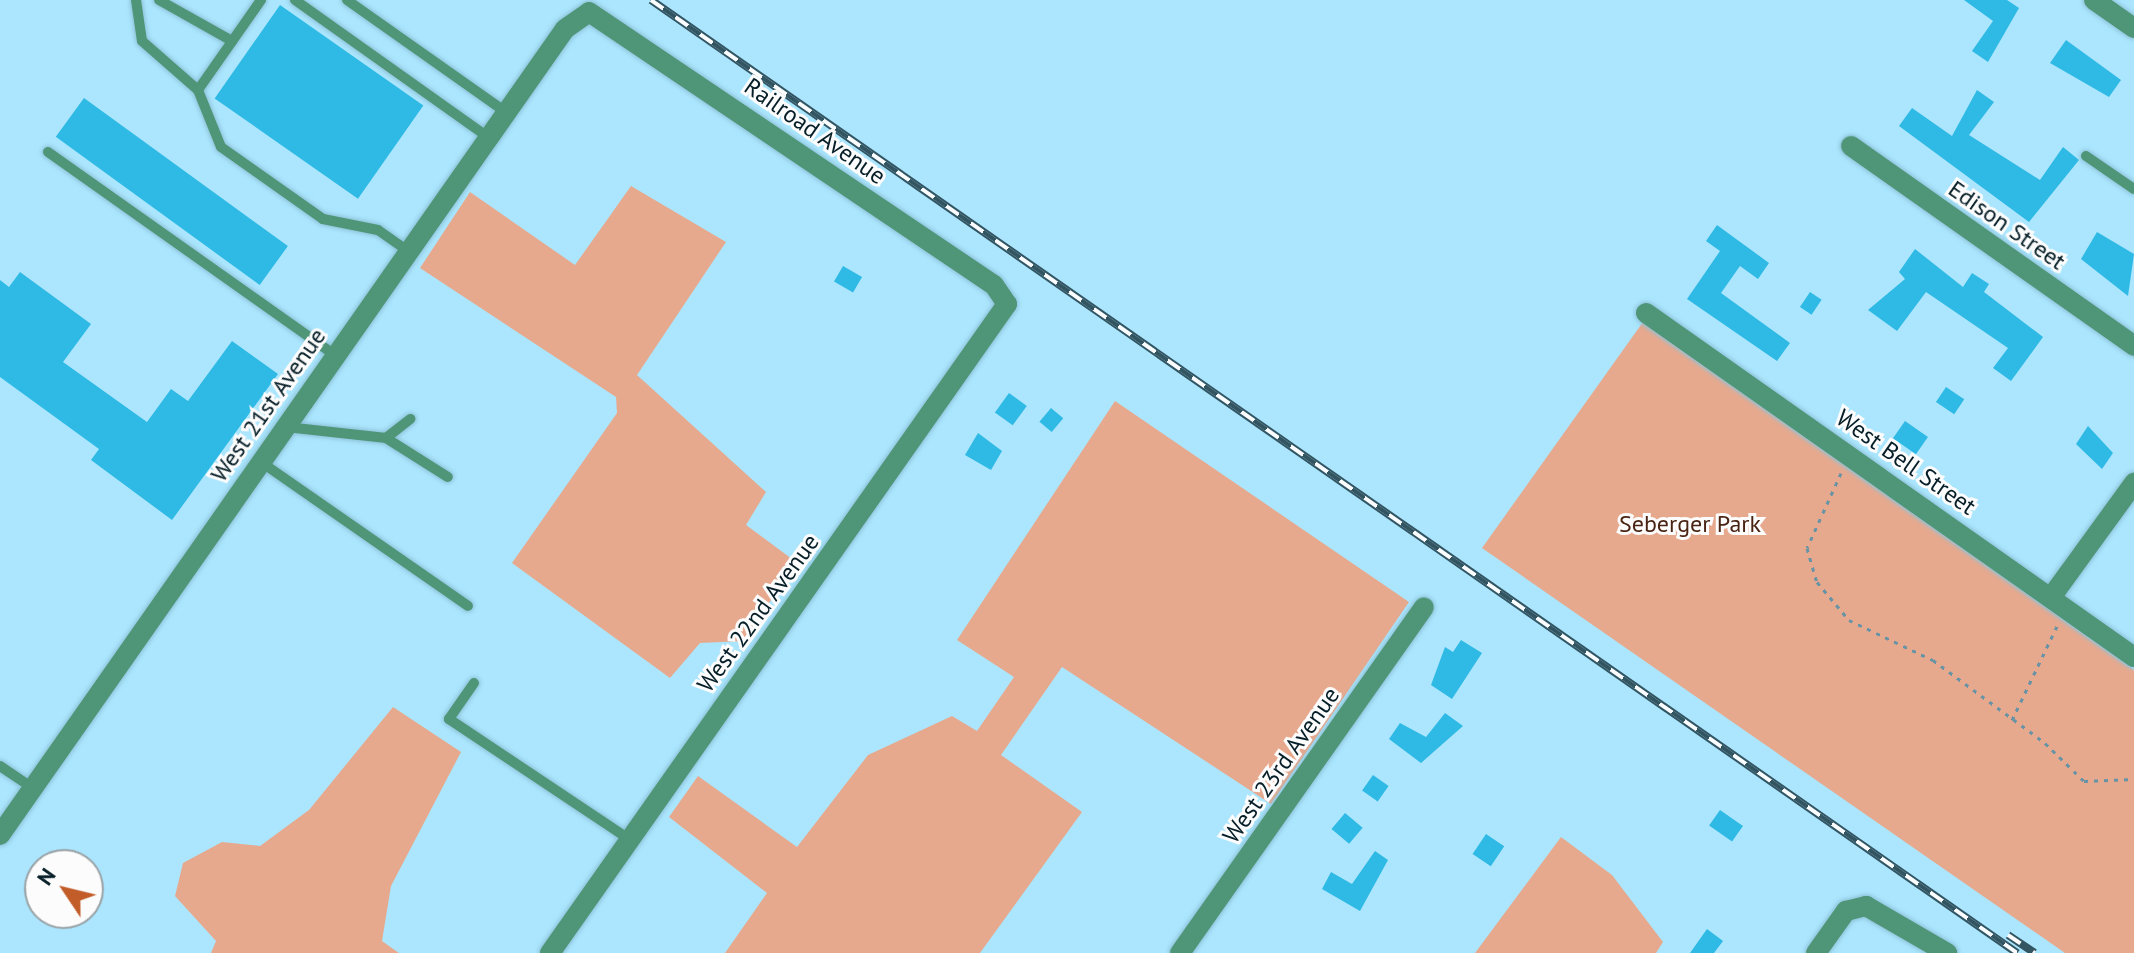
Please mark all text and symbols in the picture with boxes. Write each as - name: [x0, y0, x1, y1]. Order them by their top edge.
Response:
- street label: Railroad Avenue: [739, 71, 891, 191]
- street label: Edison Street: [1943, 174, 2071, 276]
- street label: West 21st Avenue: [204, 322, 332, 488]
- street label: West Bell Street: [1831, 403, 1981, 521]
- park label: Seberger Park: [1619, 510, 1761, 538]
- street label: West 22nd Avenue: [691, 528, 825, 698]
- street label: West 23rd Avenue: [1216, 681, 1346, 849]
- north arrow: [24, 849, 104, 929]
- text: N: [30, 862, 62, 890]

